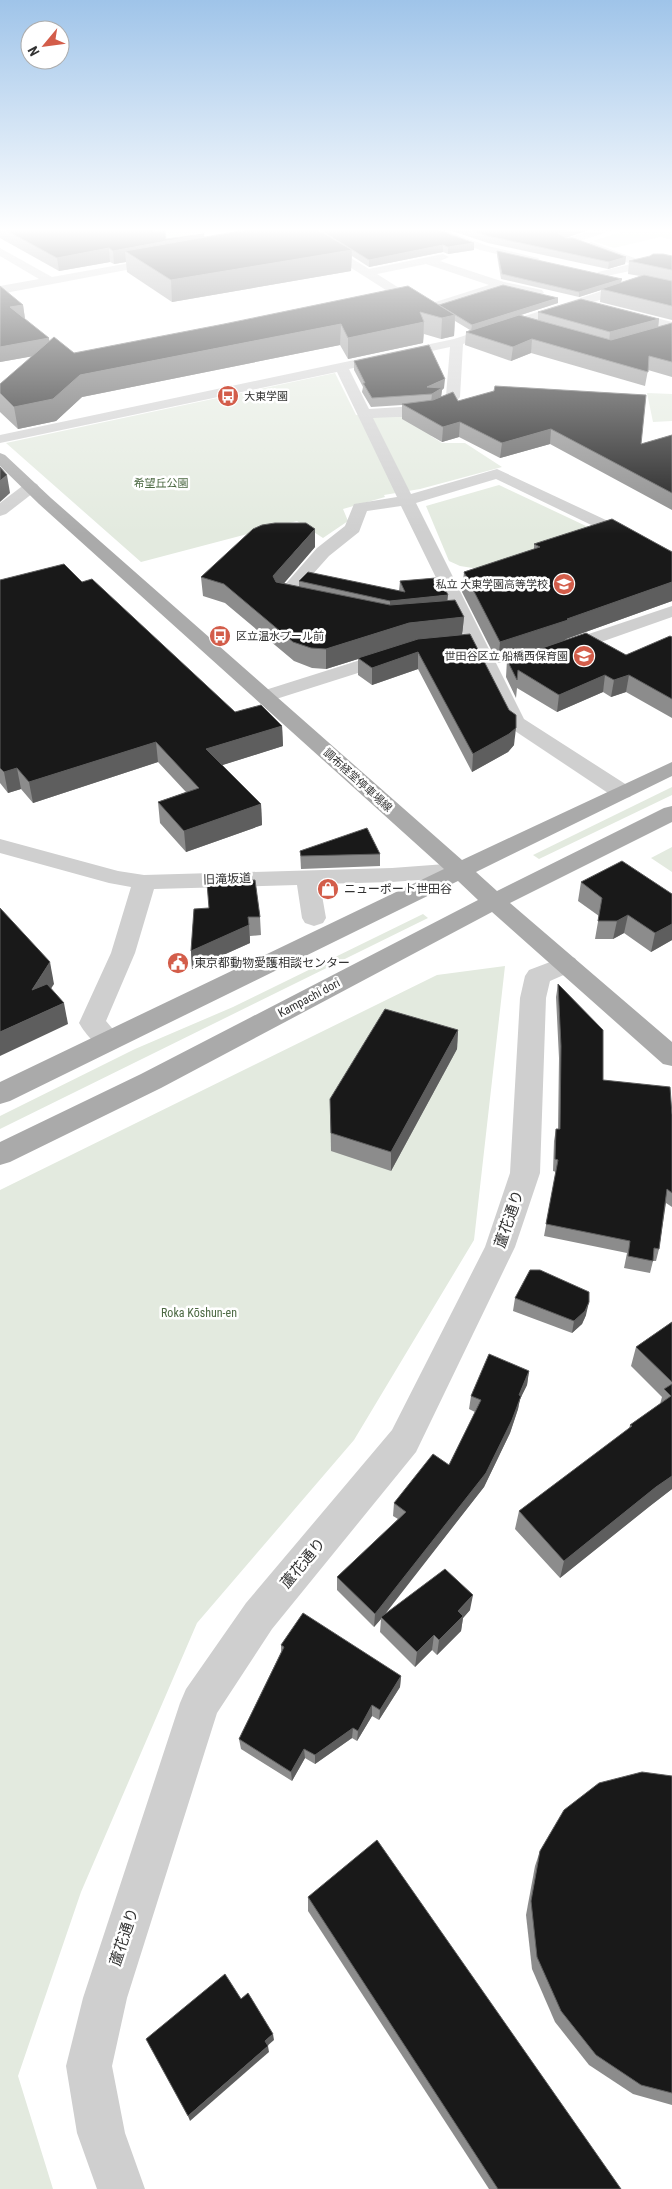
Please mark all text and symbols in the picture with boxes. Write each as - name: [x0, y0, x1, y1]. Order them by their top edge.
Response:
- north arrow: [20, 20, 70, 70]
- text: N: [25, 44, 43, 59]
- bus stop icon: 大東学園: [216, 384, 240, 408]
- place label: 大東学園: [244, 390, 288, 403]
- park label: 希望丘公園: [134, 477, 189, 490]
- school or university icon: 私立 大東学園高等学校: [552, 572, 576, 596]
- place label: 私立 大東学園高等学校: [435, 578, 548, 591]
- bus stop icon: 区立温水プール前: [208, 624, 232, 648]
- place label: 区立温水プール前: [236, 630, 324, 643]
- school or university icon: 世田谷区立 船橋西保育園: [572, 644, 596, 668]
- place label: 世田谷区立 船橋西保育園: [444, 650, 568, 663]
- street label: 調布経堂停車場線: [321, 746, 395, 815]
- street label: 旧滝坂道: [203, 871, 251, 887]
- shop icon: ニューポート世田谷: [316, 877, 340, 901]
- place label: ニューポート世田谷: [344, 882, 452, 896]
- public building icon: 東京都動物愛護相談センター: [166, 951, 190, 975]
- place label: 東京都動物愛護相談センター: [194, 956, 350, 970]
- street label: Kampachi dori: [276, 976, 342, 1020]
- street label: 蘆花通り: [491, 1188, 527, 1250]
- park label: Roka Kōshun-en: [161, 1306, 237, 1320]
- street label: 蘆花通り: [277, 1534, 329, 1592]
- street label: 蘆花通り: [106, 1906, 142, 1968]

